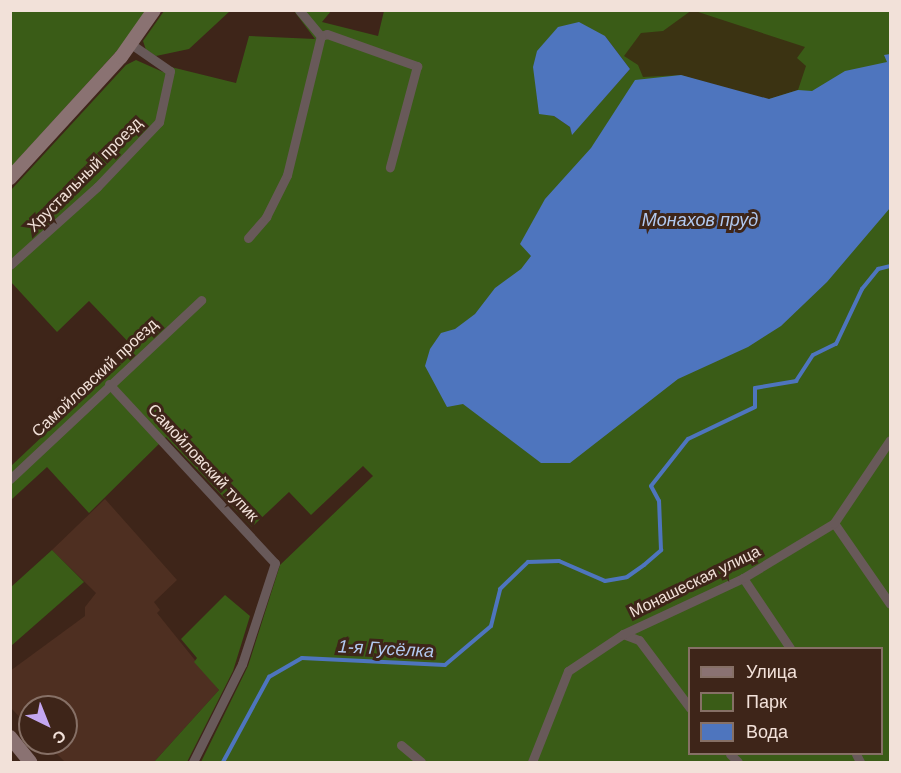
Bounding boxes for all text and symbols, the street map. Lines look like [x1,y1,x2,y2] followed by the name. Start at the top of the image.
[24,114,146,236] street label: Хрустальный проезд
[642,209,758,231] water label: Монахов пруд
[28,315,162,441] street label: Самойловский проезд
[144,400,262,526] street label: Самойловский тупик
[626,542,764,622] street label: Монашеская улица
[337,636,435,662] water label: 1-я Гусёлка
[688,647,883,755] legend
[746,662,797,682] text: Улица
[746,692,787,712] text: Парк
[18,695,78,755] north arrow
[746,722,788,742] text: Вода
[49,727,69,747] text: С

